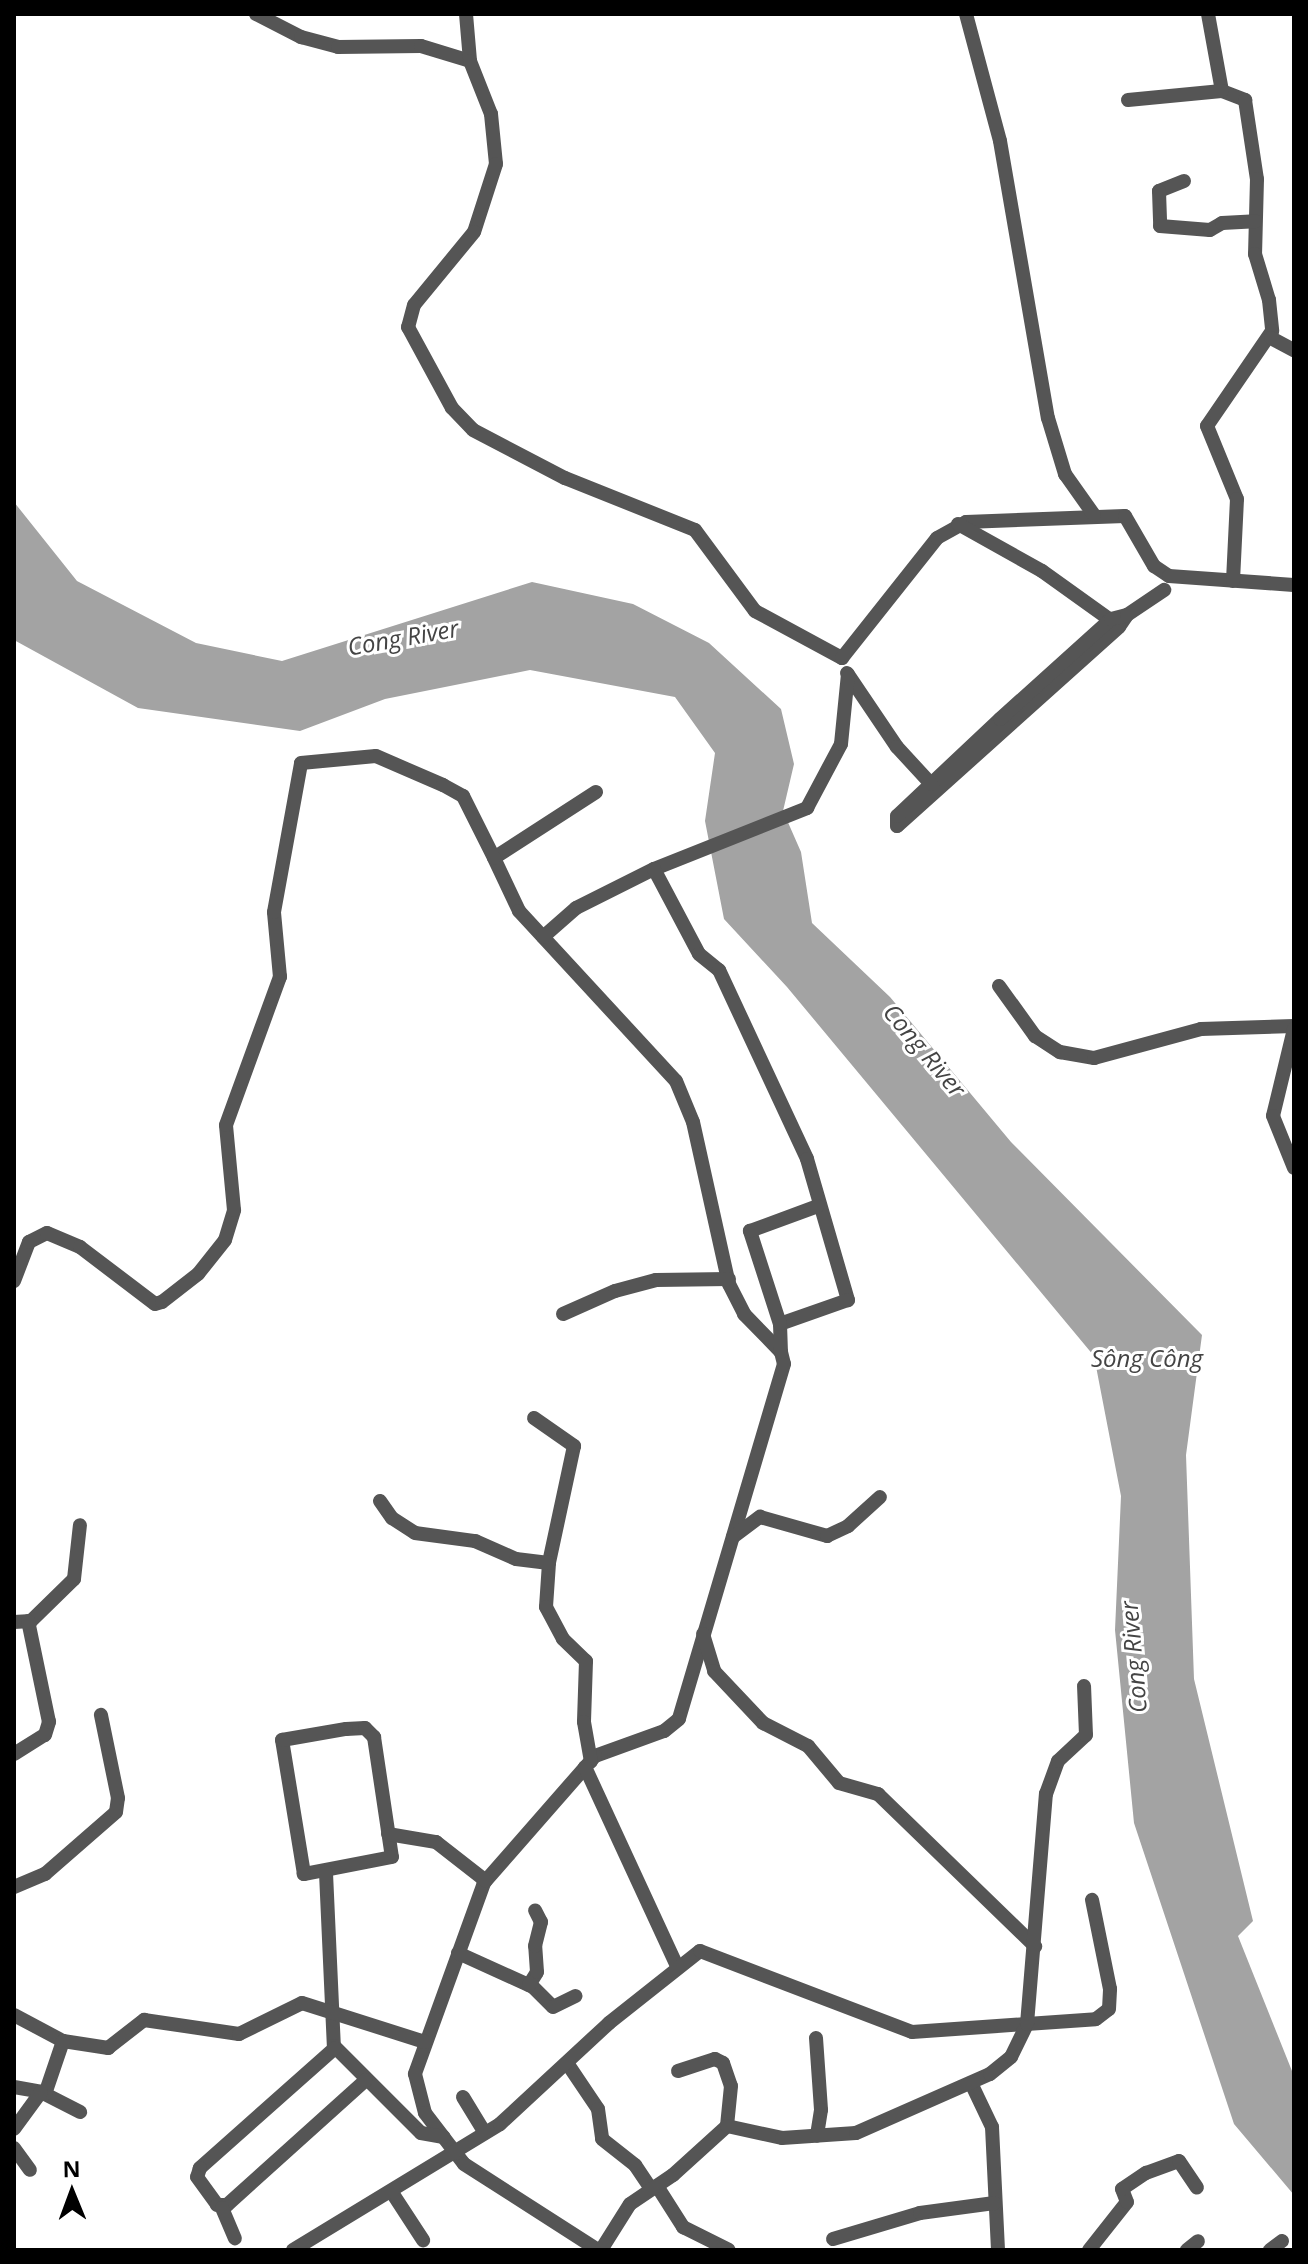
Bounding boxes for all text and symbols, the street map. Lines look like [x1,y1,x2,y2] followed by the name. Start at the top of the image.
[345,613,461,661] water label: Cong River
[878,998,972,1102] water label: Cong River
[1091,1344,1203,1372] water label: Sông Công
[1114,1600,1152,1714] water label: Cong River
[32,2152,112,2232] north arrow
[62,2153,81,2183] text: N

